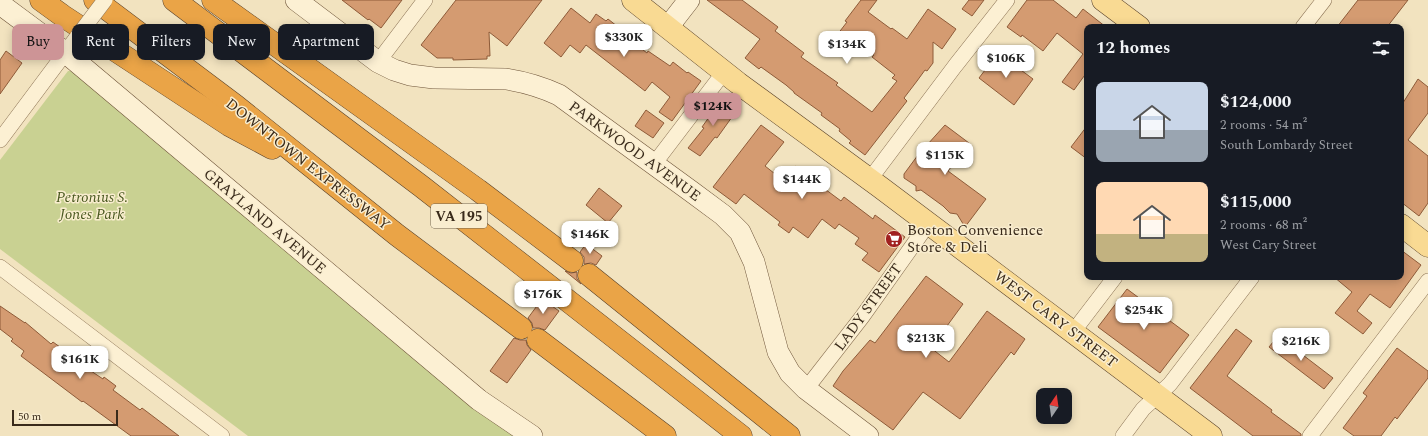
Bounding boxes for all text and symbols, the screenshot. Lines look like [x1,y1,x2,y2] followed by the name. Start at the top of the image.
[12,24,64,60] chip: Buy
[72,24,129,60] chip: Rent
[137,24,205,60] chip: Filters
[213,24,270,60] chip: New
[278,24,374,60] chip: Apartment
[596,24,652,58] pin: $330K
[604,27,644,47] text: $330K
[819,31,875,65] pin: $134K
[827,34,867,54] text: $134K
[1096,35,1170,61] text: 12 homes
[1370,37,1392,59] icon: filters
[978,45,1034,79] pin: $106K
[986,48,1026,68] text: $106K
[1220,89,1291,115] text: $124,000
[220,93,395,236] street label: DOWNTOWN EXPRESSWAY
[685,93,741,127] pin: $124K
[564,95,706,207] street label: PARKWOOD AVENUE
[693,96,733,116] text: $124K
[1128,98,1176,146] icon: home
[1220,115,1307,135] text: 2 rooms · 54 m²
[1220,135,1353,155] text: South Lombardy Street
[917,142,973,176] pin: $115K
[925,145,965,165] text: $115K
[198,163,331,280] street label: GRAYLAND AVENUE
[774,166,830,200] pin: $144K
[782,169,822,189] text: $144K
[56,186,128,226] park label: Petronius S. Jones Park
[1220,189,1291,215] text: $115,000
[1128,198,1176,246] icon: home
[431,204,487,228] road number: VA 195
[1220,215,1307,235] text: 2 rooms · 68 m²
[907,219,1043,259] place label: Boston Convenience Store & Deli
[562,221,618,255] pin: $146K
[570,224,610,244] text: $146K
[884,229,904,249] supermarket icon: Boston Convenience Store & Deli
[1220,235,1317,255] text: West Cary Street
[829,259,908,356] street label: LADY STREET
[989,265,1122,374] street label: WEST CARY STREET
[515,281,571,315] pin: $176K
[523,284,563,304] text: $176K
[1116,297,1172,331] pin: $254K
[1124,300,1164,320] text: $254K
[898,325,954,359] pin: $213K
[906,328,946,348] text: $213K
[1273,328,1329,362] pin: $216K
[1281,331,1321,351] text: $216K
[52,346,108,380] pin: $161K
[60,349,100,369] text: $161K
[1036,388,1072,424] north arrow
[1036,388,1072,424] map controls
[12,408,118,427] scale bar
[18,408,41,425] text: 50 m

